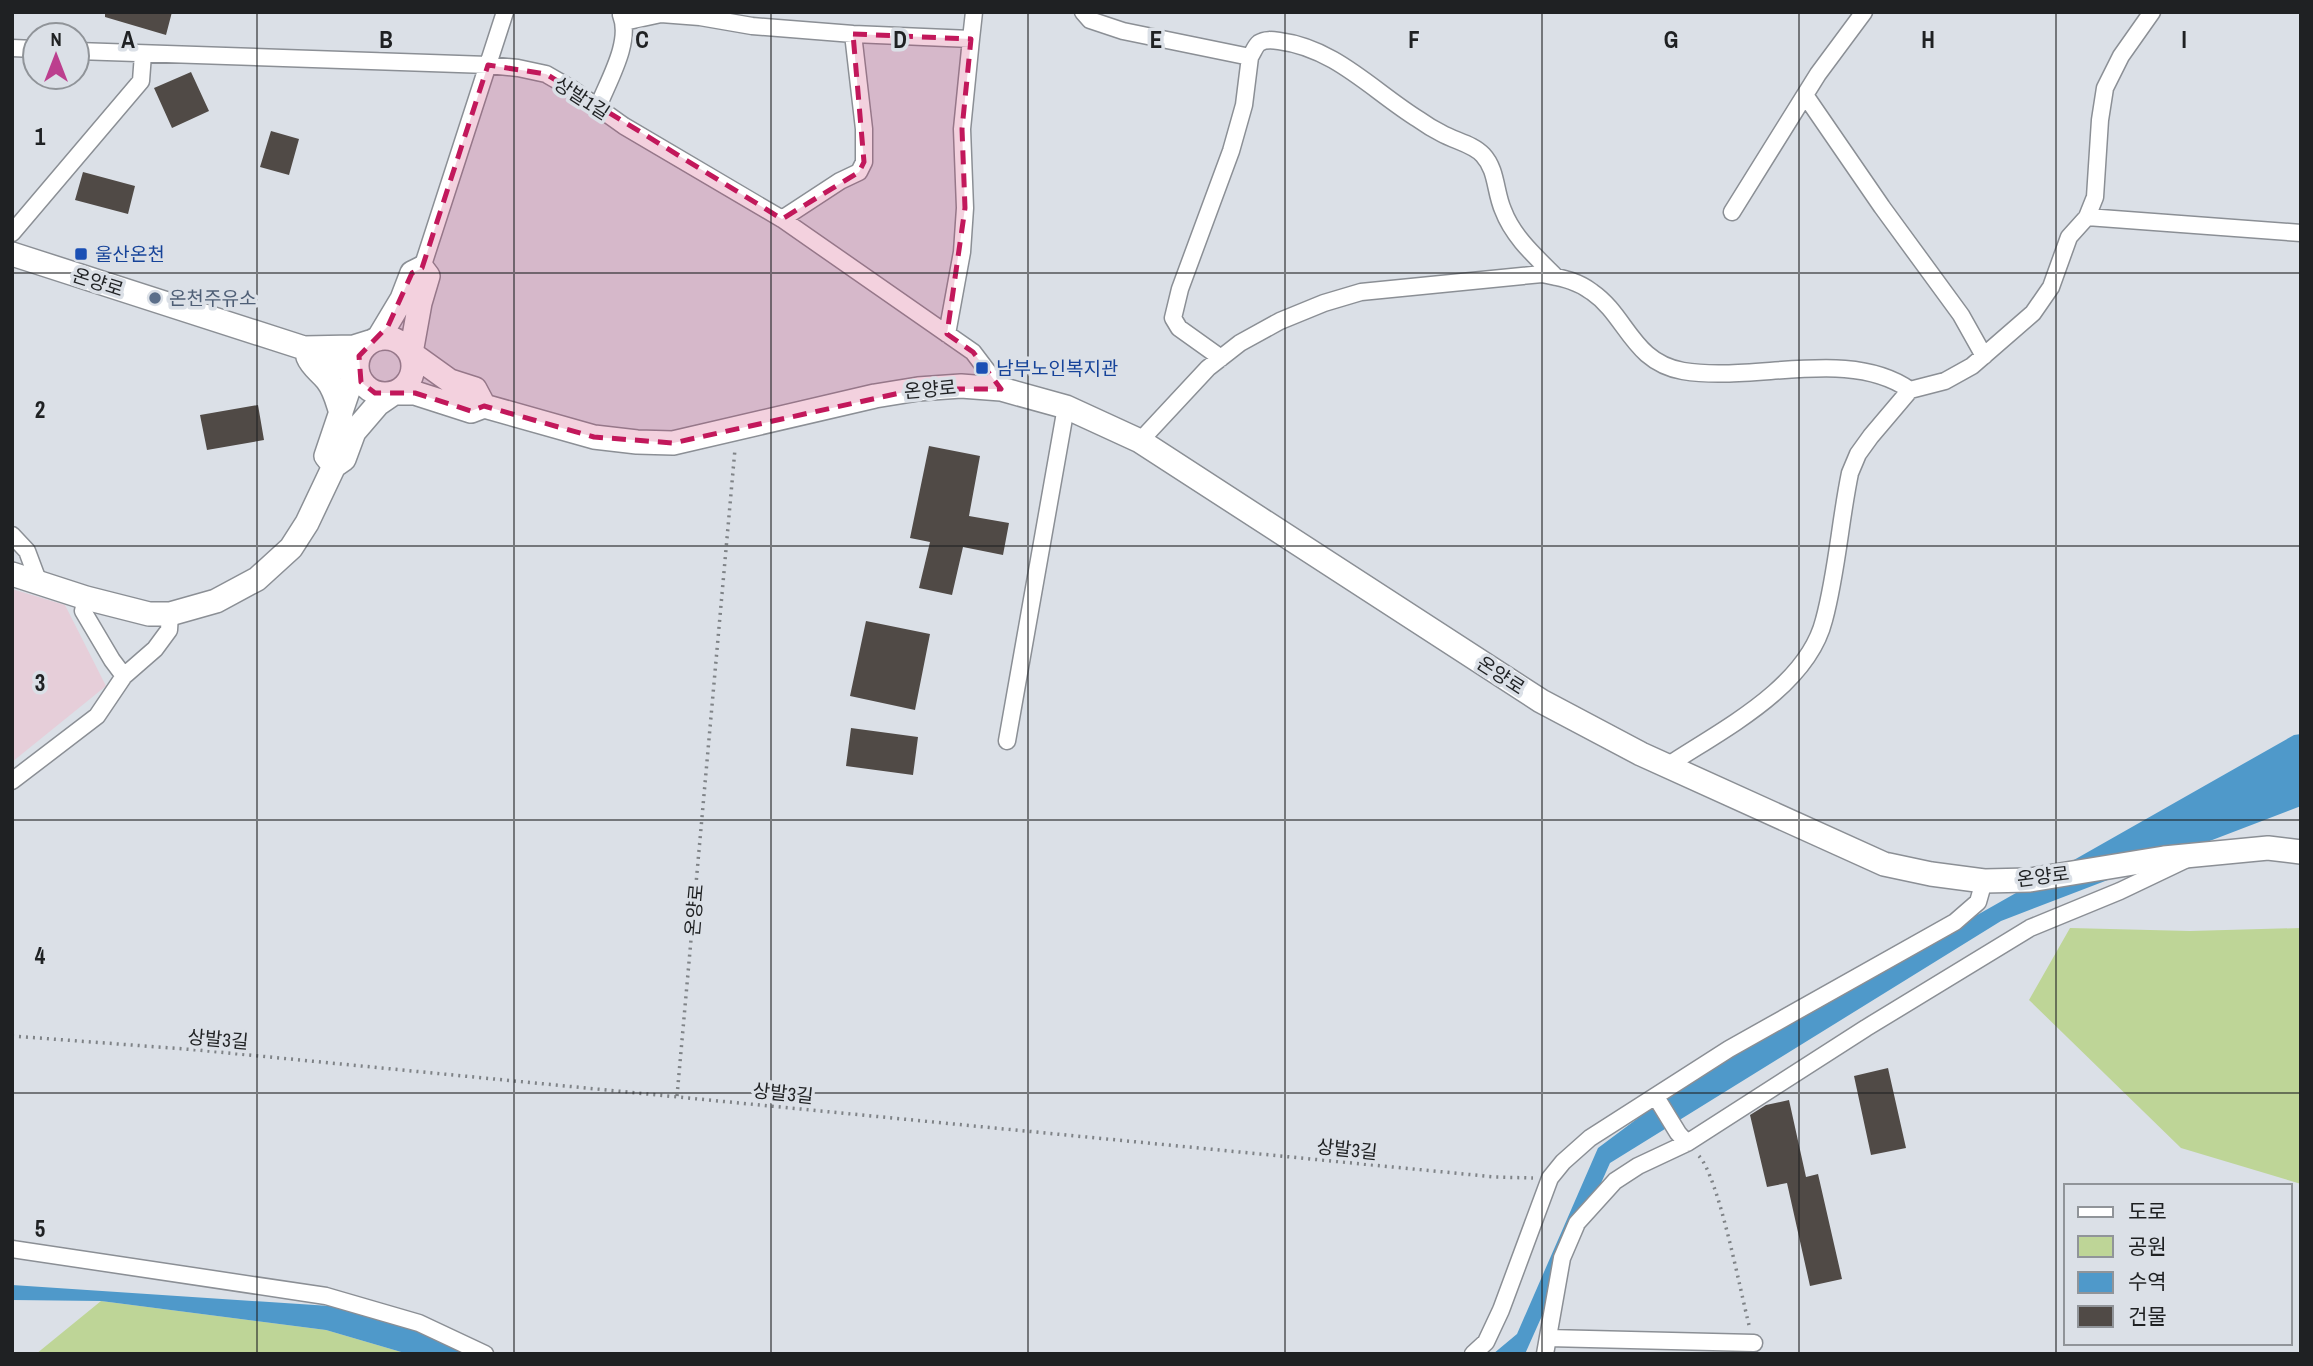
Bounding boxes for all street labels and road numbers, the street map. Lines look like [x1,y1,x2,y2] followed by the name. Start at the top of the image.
[549,70,615,126] street label: 상발1길
[69,262,127,302] street label: 온양로
[903,374,957,404] street label: 온양로
[1472,650,1530,700] street label: 온양로
[2015,860,2071,892] street label: 온양로
[679,883,709,937] street label: 온양로
[186,1023,250,1055] street label: 상발3길
[751,1077,815,1109] street label: 상발3길
[1315,1133,1379,1165] street label: 상발3길

